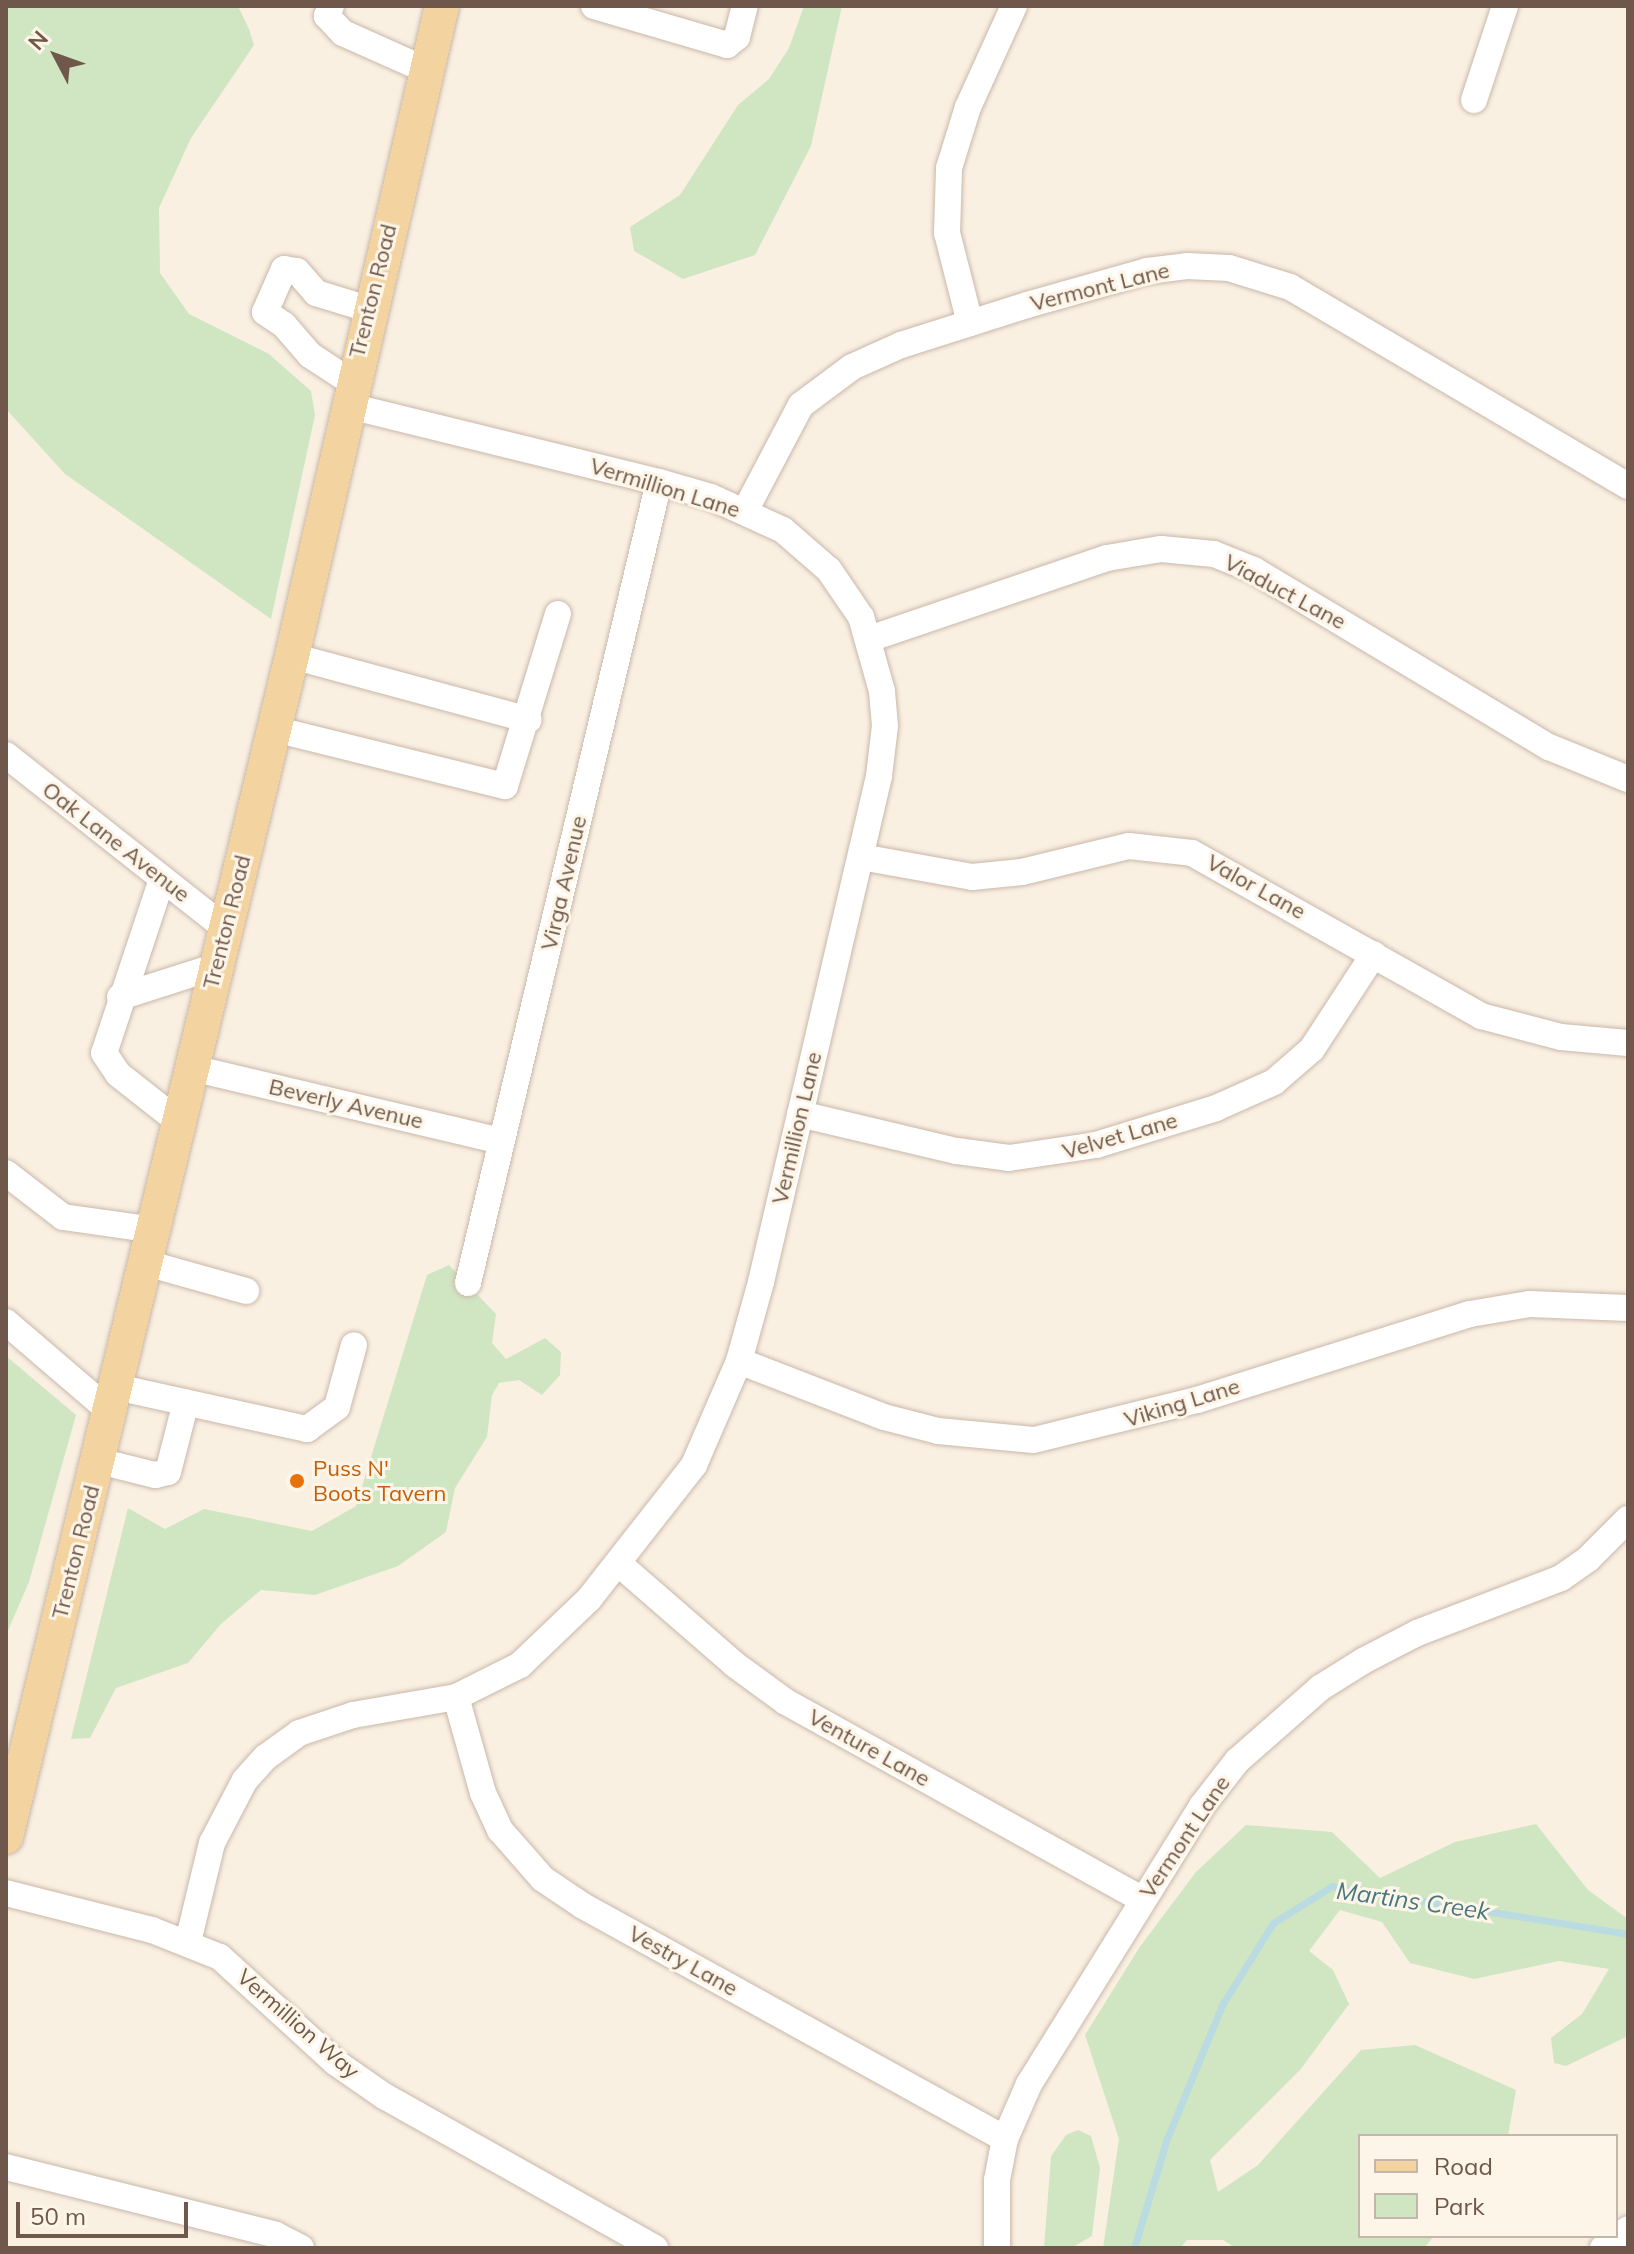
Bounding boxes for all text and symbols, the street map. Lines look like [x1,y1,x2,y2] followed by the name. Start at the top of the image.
[16,16,96,96] north arrow
[22,25,54,56] text: N
[344,221,402,361] street label: Trenton Road
[1028,257,1172,317] street label: Vermont Lane
[587,453,743,523] street label: Vermillion Lane
[1220,549,1350,635] street label: Viaduct Lane
[37,776,195,908] street label: Oak Lane Avenue
[536,813,592,953] street label: Virga Avenue
[1202,849,1310,925] street label: Valor Lane
[198,852,256,992] street label: Trenton Road
[767,1049,827,1207] street label: Vermillion Lane
[266,1073,426,1135] street label: Beverly Avenue
[1060,1107,1180,1165] street label: Velvet Lane
[1121,1373,1243,1433] street label: Viking Lane
[313,1455,446,1506] place label: Puss N' Boots Tavern
[288,1472,306,1490] marker: Puss N' Boots Tavern
[47,1482,105,1622] street label: Trenton Road
[804,1704,934,1792] street label: Venture Lane
[1134,1771,1236,1903] street label: Vermont Lane
[1335,1876,1491,1926] water label: Martins Creek
[624,1920,742,2002] street label: Vestry Lane
[231,1964,365,2084] street label: Vermillion Way
[1358,2134,1618,2238] legend
[1434,2151,1493,2181] text: Road
[20,2186,192,2236] scale bar
[1434,2191,1485,2221] text: Park
[30,2201,86,2231] text: 50 m

